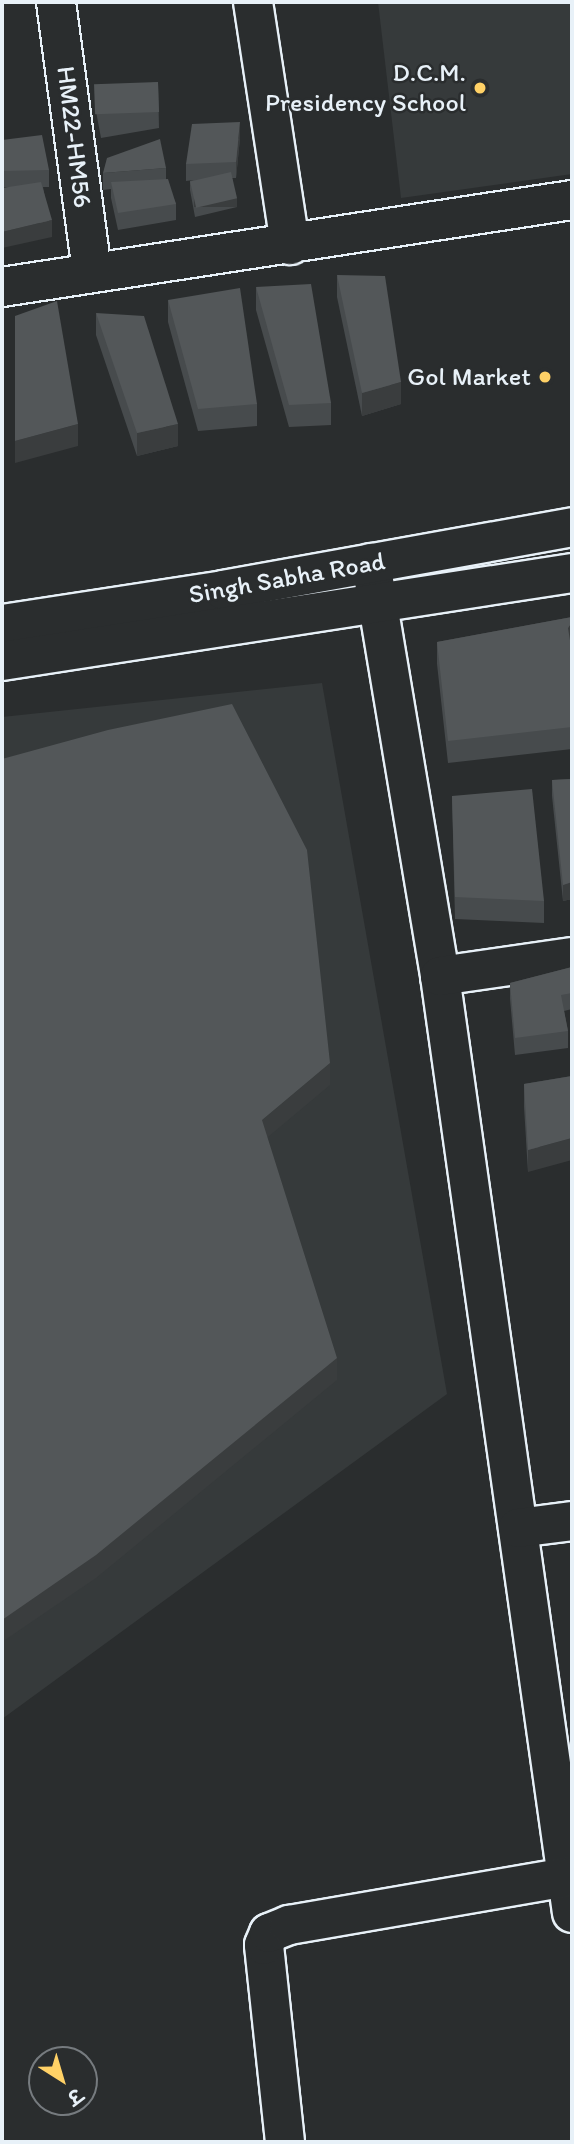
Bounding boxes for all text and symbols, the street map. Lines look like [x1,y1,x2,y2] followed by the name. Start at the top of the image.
[265,57,466,119] place label: D.C.M. Presidency School
[50,64,98,210] street label: HM22-HM56
[472,80,488,96] marker: D.C.M. Presidency School
[407,361,531,393] place label: Gol Market
[537,369,553,385] marker: Gol Market
[187,545,387,611] street label: Singh Sabha Road
[28,2046,98,2116] north arrow
[63,2084,87,2110] text: उ

